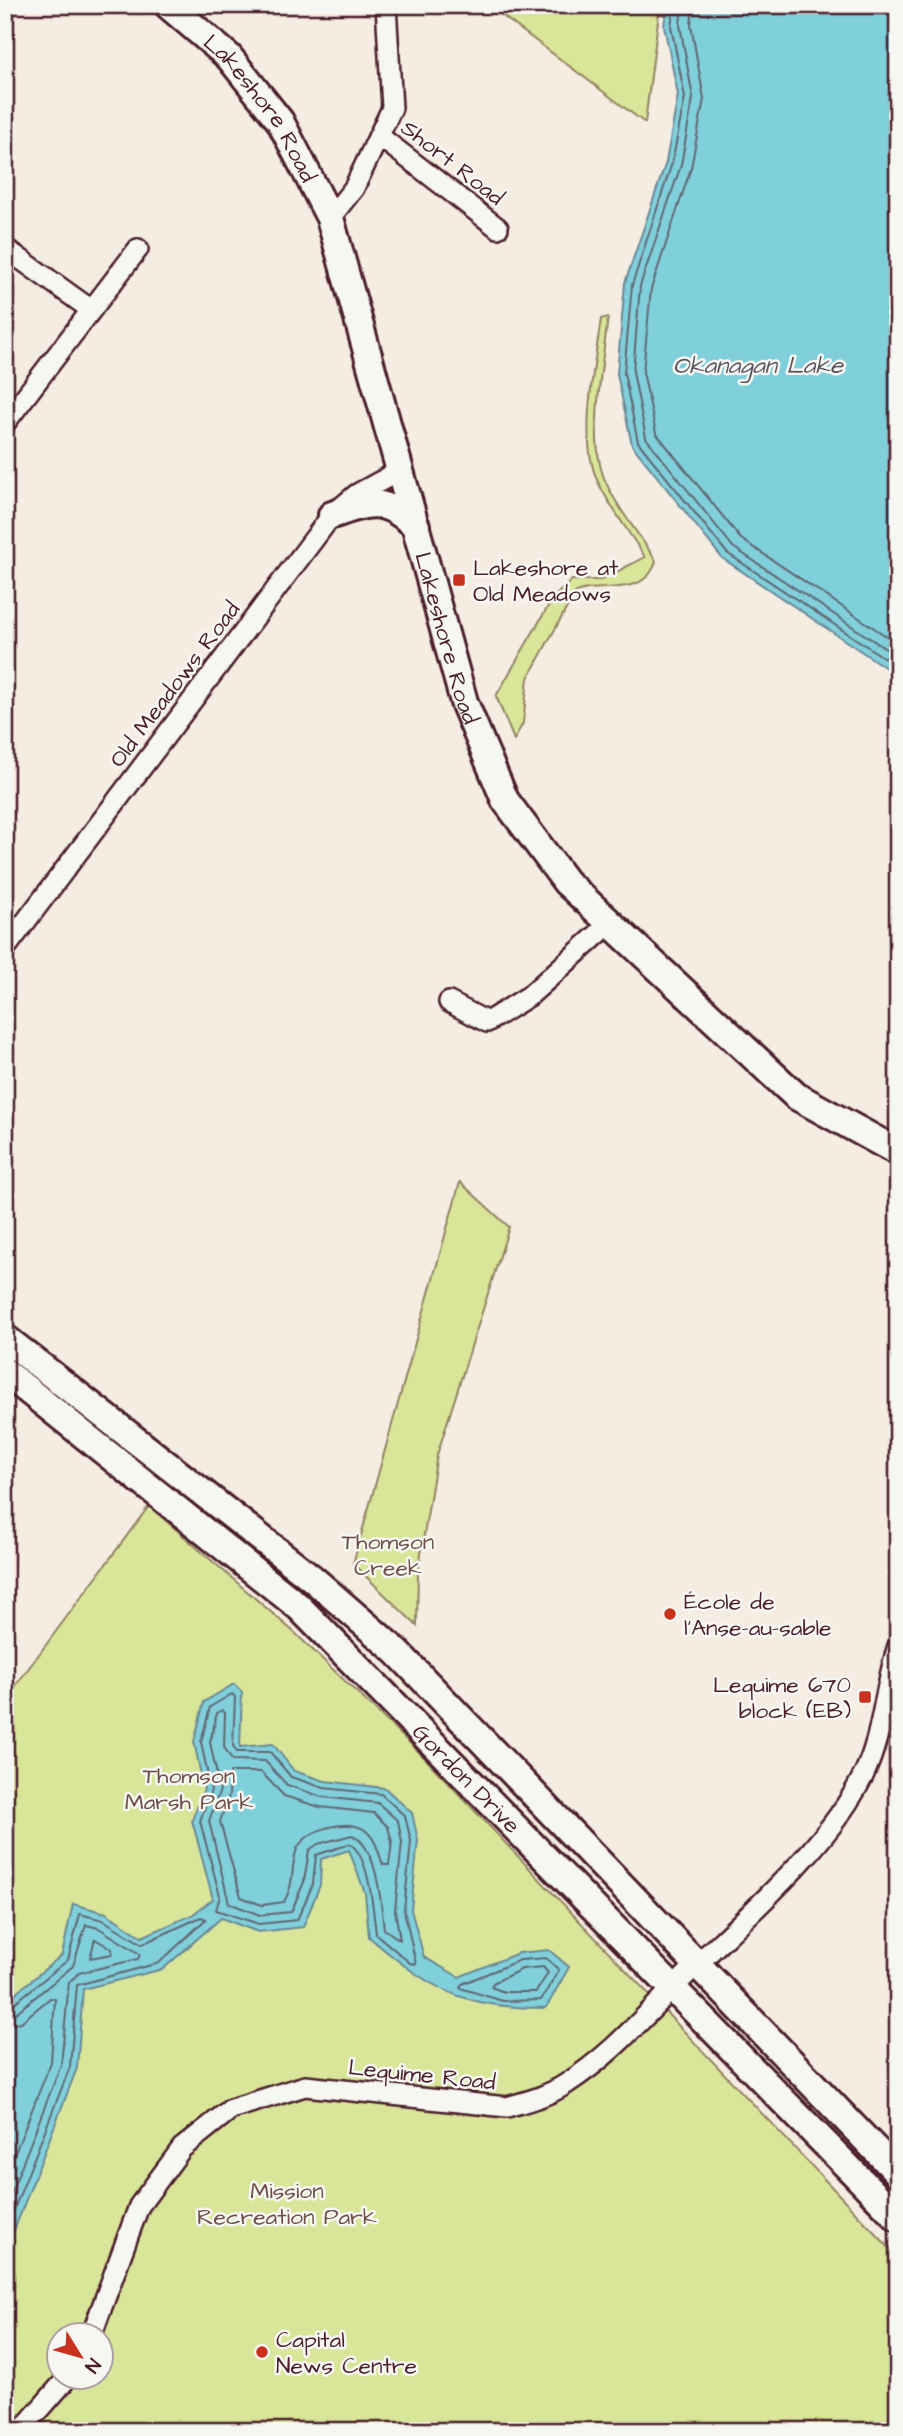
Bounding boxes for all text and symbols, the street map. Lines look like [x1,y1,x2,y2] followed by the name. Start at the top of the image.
[196,27,324,188] street label: Lakeshore Road
[394,112,511,213] street label: Short Road
[673,349,844,384] water label: Okanagan Lake
[406,549,487,729] street label: Lakeshore Road
[473,552,619,610] place label: Lakeshore at Old Meadows
[451,572,467,588] marker: Lakeshore at Old Meadows
[102,595,248,774] street label: Old Meadows Road
[342,1526,434,1584] park label: Thomson Creek
[684,1586,831,1644] place label: École de l'Anse-au-sable
[662,1606,678,1622] marker: École de l'Anse-au-sable
[713,1669,851,1727] place label: Lequime 670 block (EB)
[857,1689,873,1705] marker: Lequime 670 block (EB)
[405,1717,527,1841] street label: Gordon Drive
[125,1760,253,1818] park label: Thomson Marsh Park
[347,2051,497,2099] street label: Lequime Road
[197,2175,377,2233] park label: Mission Recreation Park
[46,2320,116,2390] north arrow
[276,2324,417,2382] place label: Capital News Centre
[254,2344,270,2360] marker: Capital News Centre
[78,2352,107,2378] text: N

